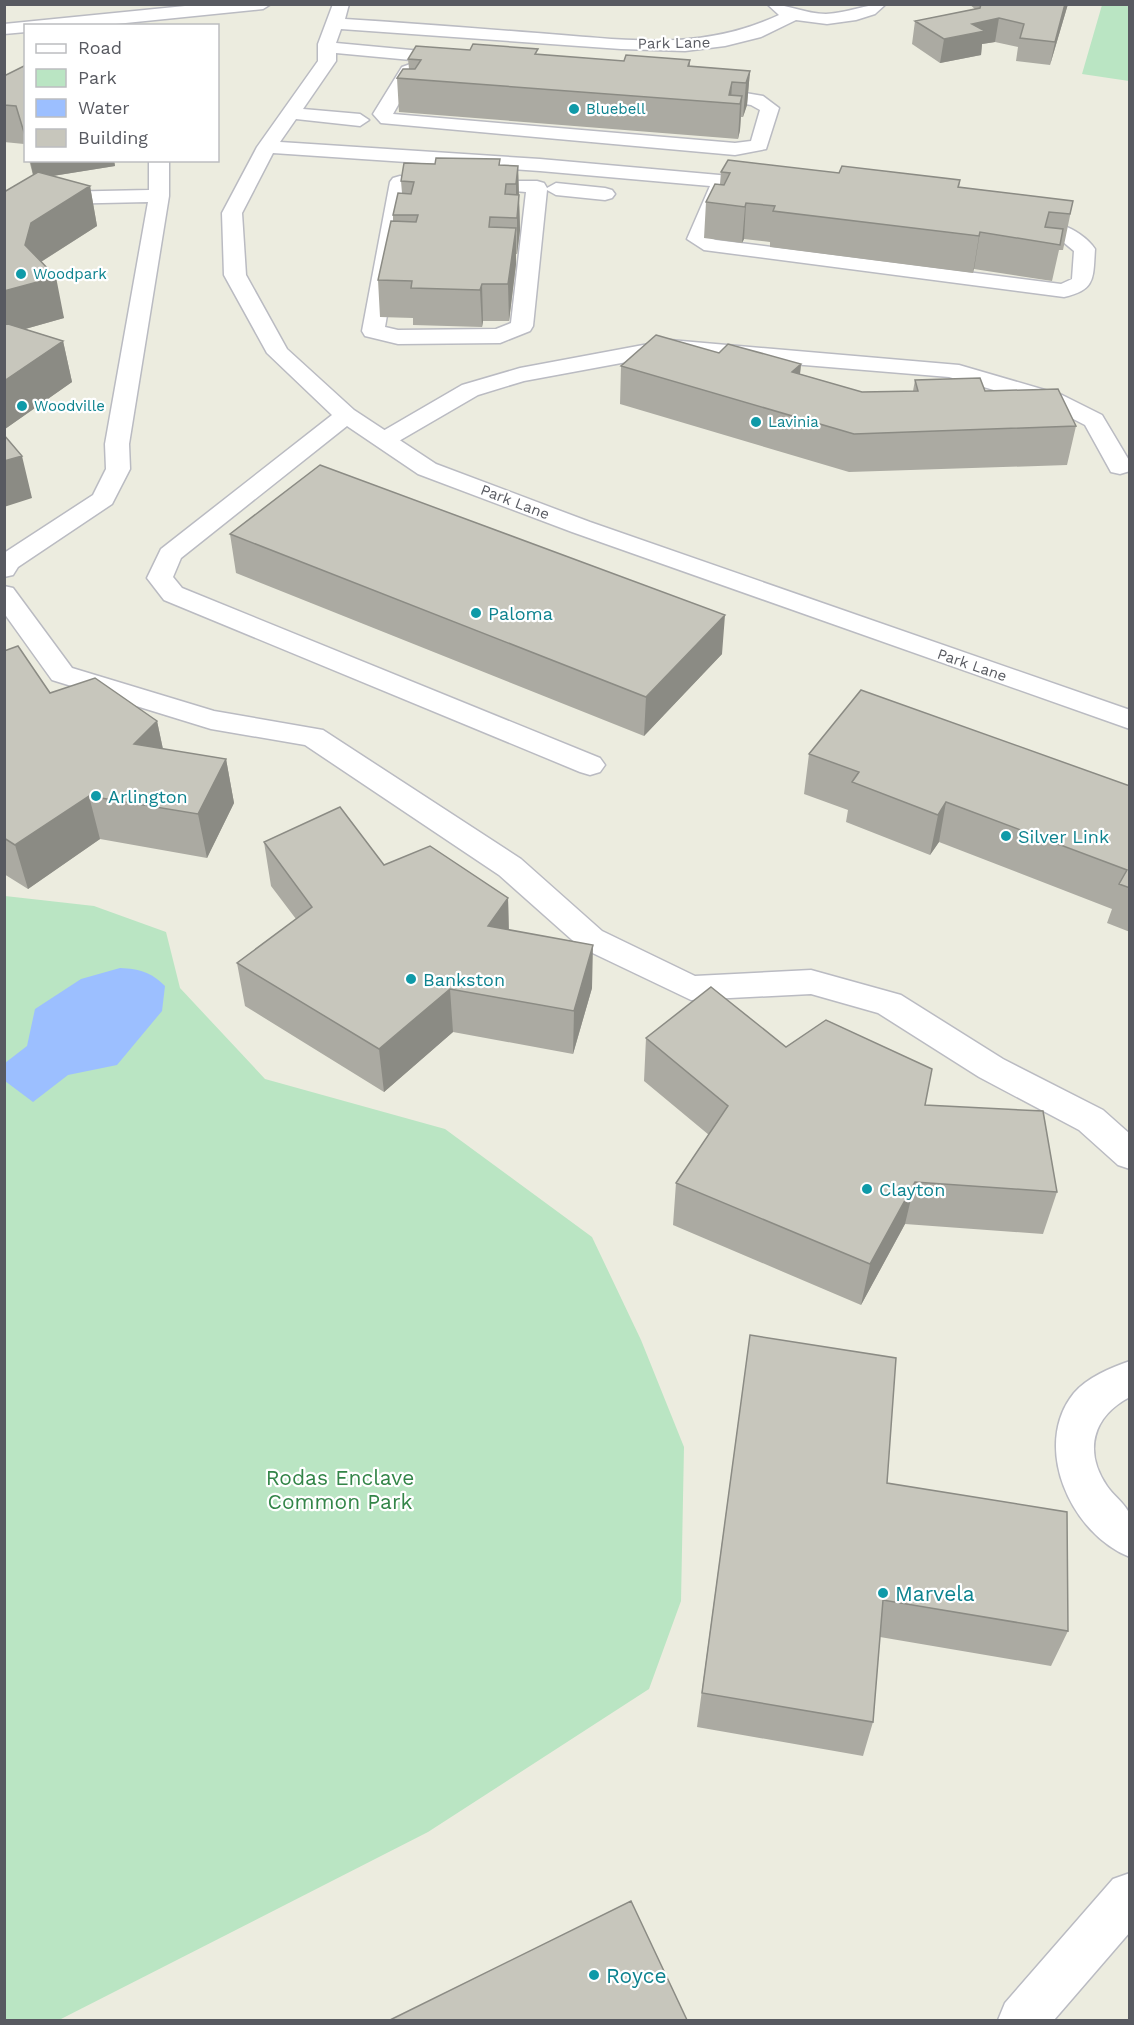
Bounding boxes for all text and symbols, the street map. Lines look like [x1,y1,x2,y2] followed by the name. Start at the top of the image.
[24,24,219,162] legend
[638,33,710,53] street label: Park Lane
[78,37,122,58] text: Road
[78,67,117,88] text: Park
[78,97,130,118] text: Water
[586,100,646,118] place label: Bluebell
[567,102,581,116] marker: Bluebell
[78,127,148,148] text: Building
[33,265,107,283] place label: Woodpark
[14,267,28,281] marker: Woodpark
[34,397,105,415] place label: Woodville
[15,399,29,413] marker: Woodville
[768,413,819,431] place label: Lavinia
[749,415,763,429] marker: Lavinia
[478,481,552,523] street label: Park Lane
[488,603,553,624] place label: Paloma
[469,606,483,620] marker: Paloma
[935,645,1009,685] street label: Park Lane
[108,786,188,807] place label: Arlington
[89,789,103,803] marker: Arlington
[1018,826,1109,847] place label: Silver Link
[999,829,1013,843] marker: Silver Link
[423,969,505,990] place label: Bankston
[404,972,418,986] marker: Bankston
[879,1179,945,1200] place label: Clayton
[860,1182,874,1196] marker: Clayton
[266,1465,414,1514] park label: Rodas Enclave Common Park
[895,1581,975,1606] place label: Marvela
[876,1586,890,1600] marker: Marvela
[606,1963,667,1988] place label: Royce
[587,1968,601,1982] marker: Royce

